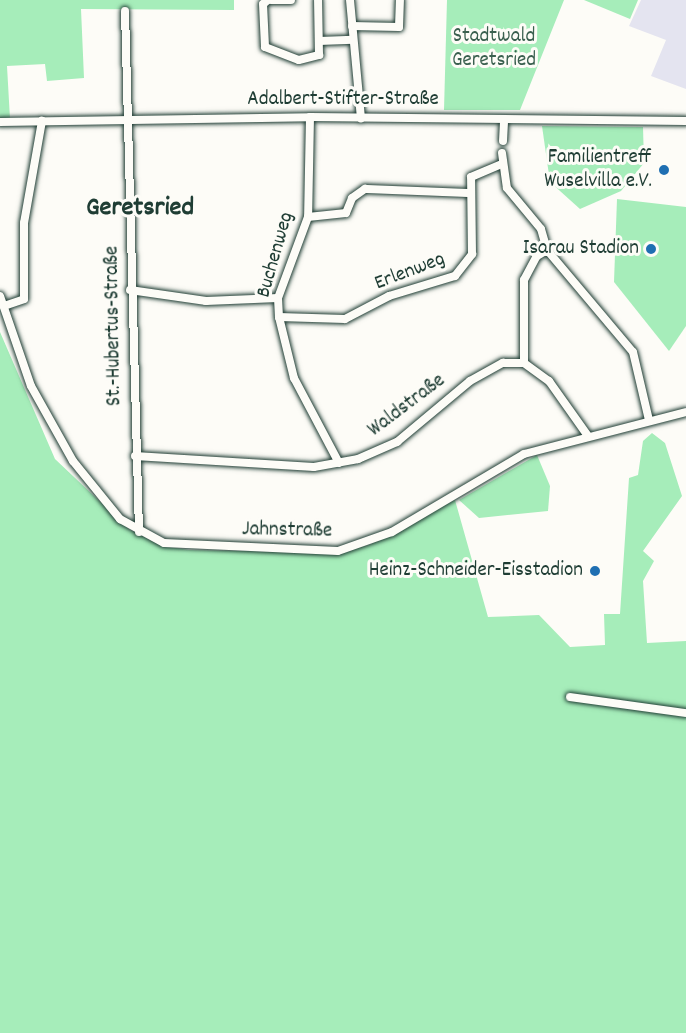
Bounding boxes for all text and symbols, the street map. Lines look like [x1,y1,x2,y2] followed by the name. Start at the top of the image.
[452,24,536,74] park label: Stadtwald Geretsried
[247,87,439,113] street label: Adalbert-Stifter-Straße
[544,145,652,195] place label: Familientreff Wuselvilla e.V.
[657,163,671,177] marker: Familientreff Wuselvilla e.V.
[86,193,194,225] district label: Geretsried
[252,209,300,301] street label: Buchenweg
[523,236,639,262] place label: Isarau Stadion
[644,242,658,256] marker: Isarau Stadion
[100,246,128,406] street label: St.-Hubertus-Straße
[371,247,449,297] street label: Erlenweg
[363,369,451,443] street label: Waldstraße
[242,518,332,544] street label: Jahnstraße
[369,558,583,584] place label: Heinz-Schneider-Eisstadion
[588,564,602,578] marker: Heinz-Schneider-Eisstadion

